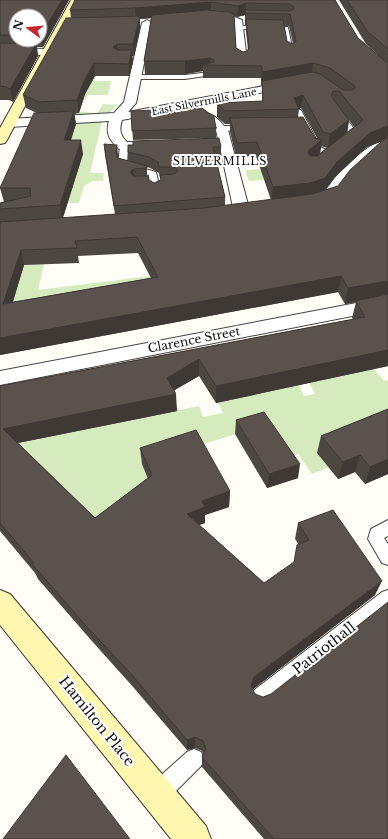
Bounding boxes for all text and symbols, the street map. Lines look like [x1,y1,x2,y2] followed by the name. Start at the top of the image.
[8,8,48,48] north arrow
[10,18,27,32] text: N
[150,85,258,118] street label: East Silvermills Lane
[173,154,267,168] district label: SILVERMILLS
[146,323,242,356] street label: Clarence Street
[289,618,359,678] street label: Patriothall
[55,672,139,770] street label: Hamilton Place

